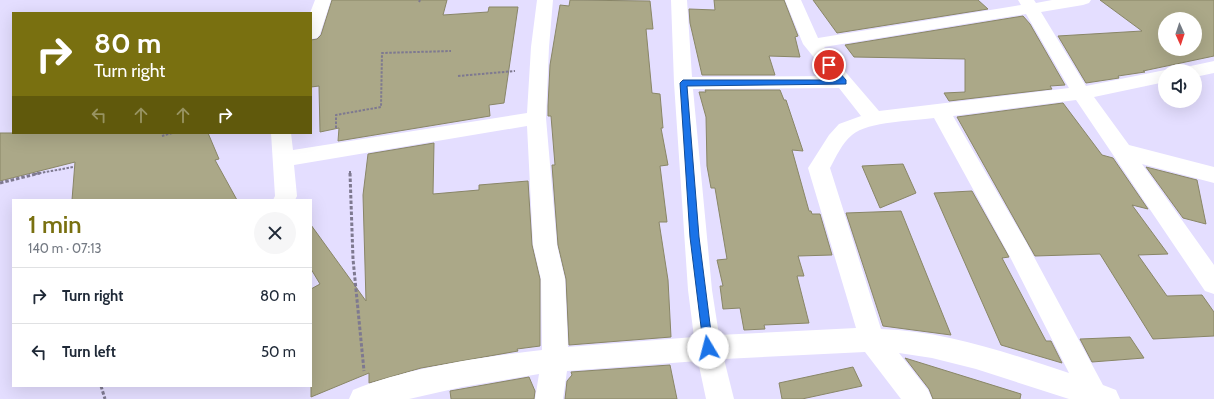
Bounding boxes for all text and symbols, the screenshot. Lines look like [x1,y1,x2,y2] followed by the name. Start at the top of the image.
[1158,12,1202,56] north arrow
[1158,12,1202,108] map controls
[94,26,161,60] text: 80 m
[28,28,80,80] icon: right
[812,48,846,82] pin
[818,54,840,76] icon: arrive
[94,60,165,82] text: Turn right
[1158,64,1202,108] button: sound
[88,104,110,126] icon: left
[130,104,152,126] icon: ahead
[172,104,194,126] icon: ahead
[214,104,236,126] icon: right
[28,210,82,239] text: 1 min
[254,212,296,254] button: close
[28,240,102,256] text: 140 m · 07:13
[28,285,50,307] icon: right
[62,287,123,305] text: Turn right
[260,287,296,305] text: 80 m
[687,327,729,369] position arrow
[28,341,50,363] icon: left
[62,343,116,361] text: Turn left
[261,343,296,361] text: 50 m

